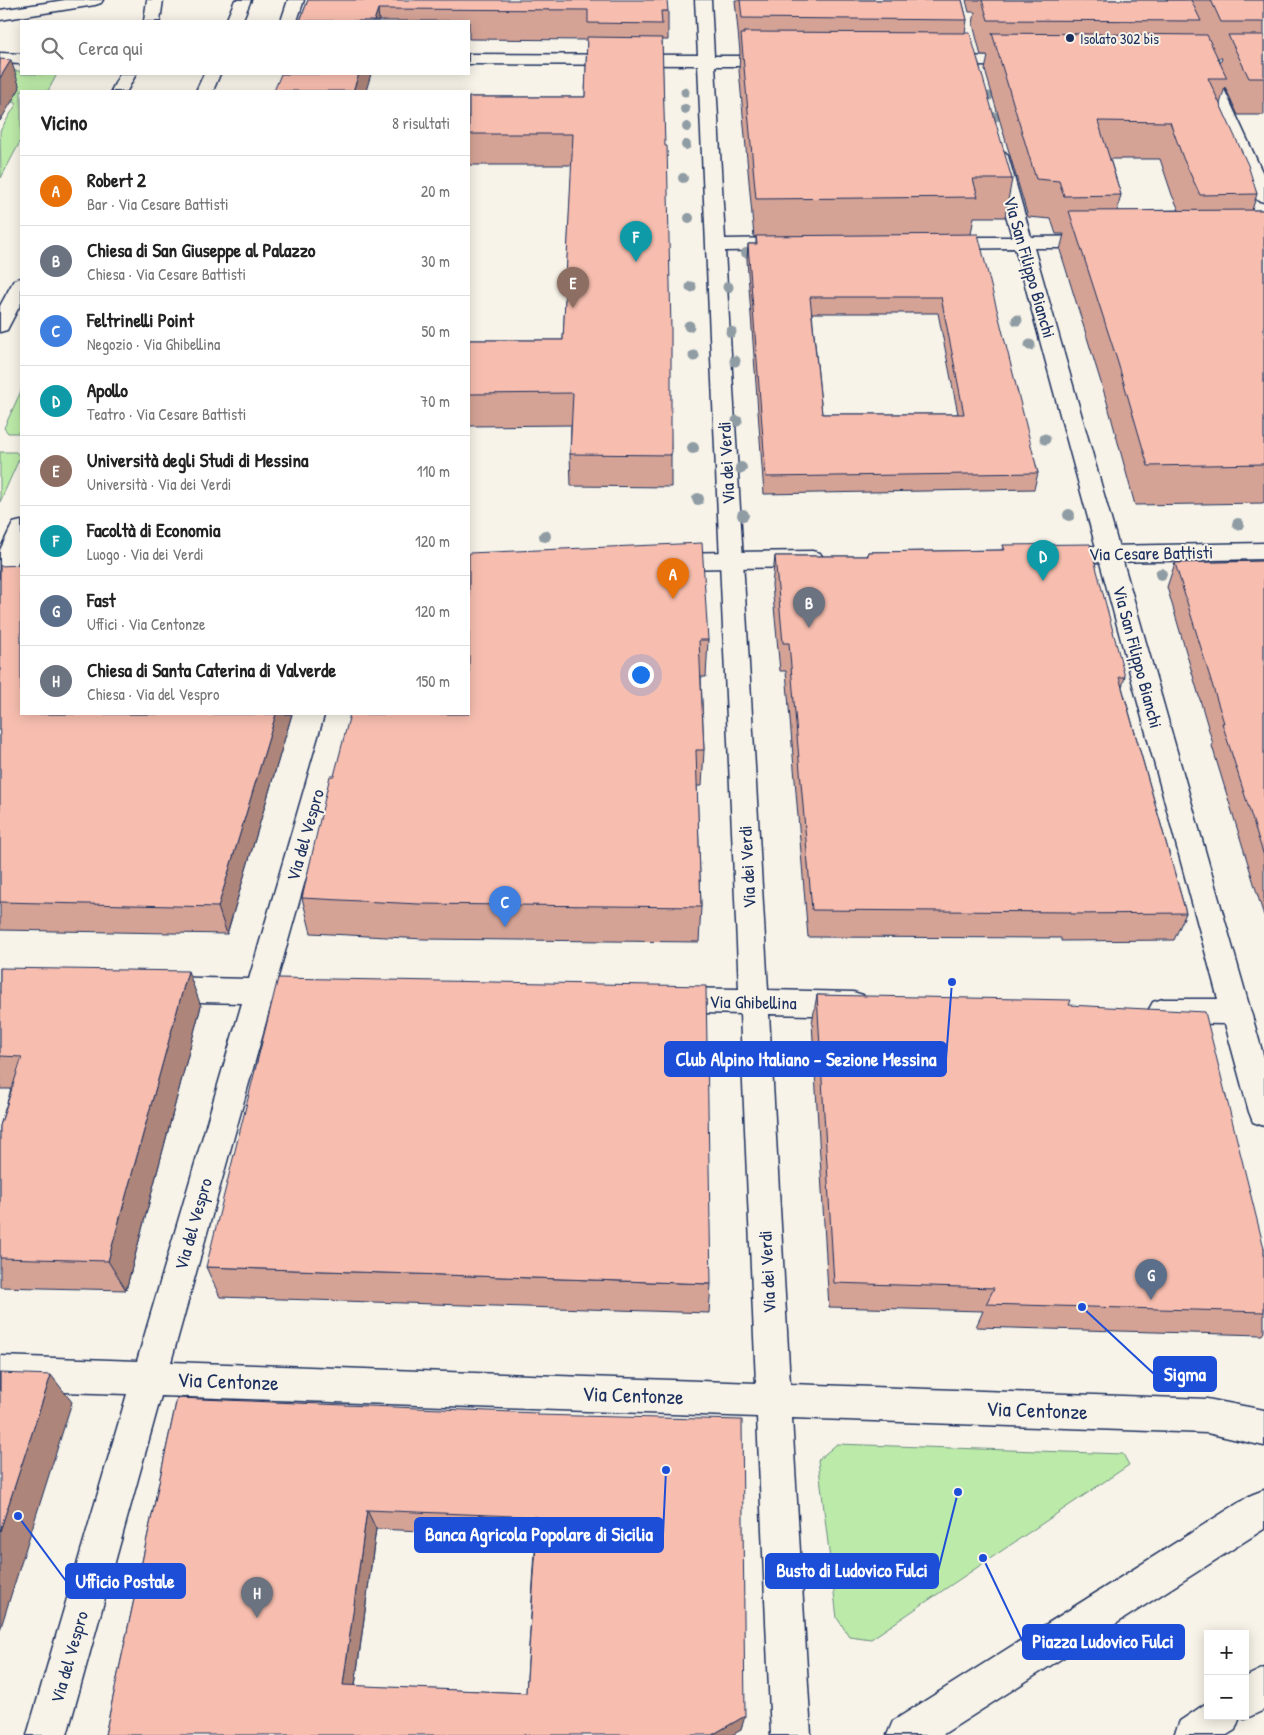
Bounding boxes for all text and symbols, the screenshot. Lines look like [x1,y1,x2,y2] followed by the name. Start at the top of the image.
[20,20,470,75] search box
[1080,28,1159,49] place label: Isolato 302 bis
[1064,32,1076,44] marker: Isolato 302 bis
[38,34,66,62] icon: search
[78,35,143,61] text: Cerca qui
[40,108,87,137] text: Vicino
[392,112,450,134] text: 8 risultati
[87,167,146,193] text: Robert 2
[52,180,60,202] text: A
[421,180,450,202] text: 20 m
[87,193,229,215] text: Bar · Via Cesare Battisti
[998,193,1062,341] street label: Via San Filippo Bianchi
[620,221,652,262] pin: F
[87,237,315,263] text: Chiesa di San Giuseppe al Palazzo
[52,250,60,272] text: B
[421,250,450,272] text: 30 m
[87,263,246,285] text: Chiesa · Via Cesare Battisti
[557,267,589,308] pin: E
[87,307,194,333] text: Feltrinelli Point
[52,320,60,342] text: C
[422,320,450,342] text: 50 m
[87,333,220,355] text: Negozio · Via Ghibellina
[87,377,128,403] text: Apollo
[52,390,60,412] text: D
[420,390,450,412] text: 70 m
[87,403,246,425] text: Teatro · Via Cesare Battisti
[711,421,741,505] street label: Via dei Verdi
[87,447,309,473] text: Università degli Studi di Messina
[52,460,60,482] text: E
[417,460,450,482] text: 110 m
[87,473,231,495] text: Università · Via dei Verdi
[87,517,220,543] text: Facoltà di Economia
[53,530,59,552] text: F
[415,530,450,552] text: 120 m
[1089,539,1213,567] street label: Via Cesare Battisti
[1027,540,1059,581] pin: D
[87,543,204,565] text: Luogo · Via dei Verdi
[657,558,689,599] pin: A
[1107,583,1169,731] street label: Via San Filippo Bianchi
[87,587,115,613] text: Fast
[793,587,825,628] pin: B
[52,600,60,622] text: G
[415,600,450,622] text: 120 m
[87,613,205,635] text: Uffici · Via Centonze
[87,657,336,683] text: Chiesa di Santa Caterina di Valverde
[628,662,654,688] your location
[52,670,60,692] text: H
[416,670,450,692] text: 150 m
[87,683,219,705] text: Chiesa · Via del Vespro
[280,786,330,884] street label: Via del Vespro
[732,825,762,909] street label: Via dei Verdi
[489,886,521,927] pin: C
[709,989,797,1015] street label: Via Ghibellina
[665,1042,946,1076] callout: Club Alpino Italiano - Sezione Messina
[675,1046,937,1073] text: Club Alpino Italiano - Sezione Messina
[168,1175,218,1273] street label: Via del Vespro
[752,1230,782,1314] street label: Via dei Verdi
[1135,1259,1167,1300] pin: G
[1154,1357,1216,1391] callout: Sigma
[1164,1361,1206,1388] text: Sigma
[177,1365,279,1397] street label: Via Centonze
[582,1379,684,1411] street label: Via Centonze
[986,1394,1088,1426] street label: Via Centonze
[415,1518,663,1552] callout: Banca Agricola Popolare di Sicilia
[425,1521,653,1548] text: Banca Agricola Popolare di Sicilia
[766,1554,938,1588] callout: Busto di Ludovico Fulci
[776,1557,928,1583] text: Busto di Ludovico Fulci
[66,1564,185,1598] callout: Ufficio Postale
[75,1568,175,1594] text: Ufficio Postale
[241,1577,273,1618] pin: H
[44,1608,94,1706] street label: Via del Vespro
[1023,1625,1184,1659] callout: Piazza Ludovico Fulci
[1032,1628,1174,1654] text: Piazza Ludovico Fulci
[1204,1630,1249,1720] map controls
[1204,1630,1249,1675] button: +
[1204,1675,1249,1720] button: −

